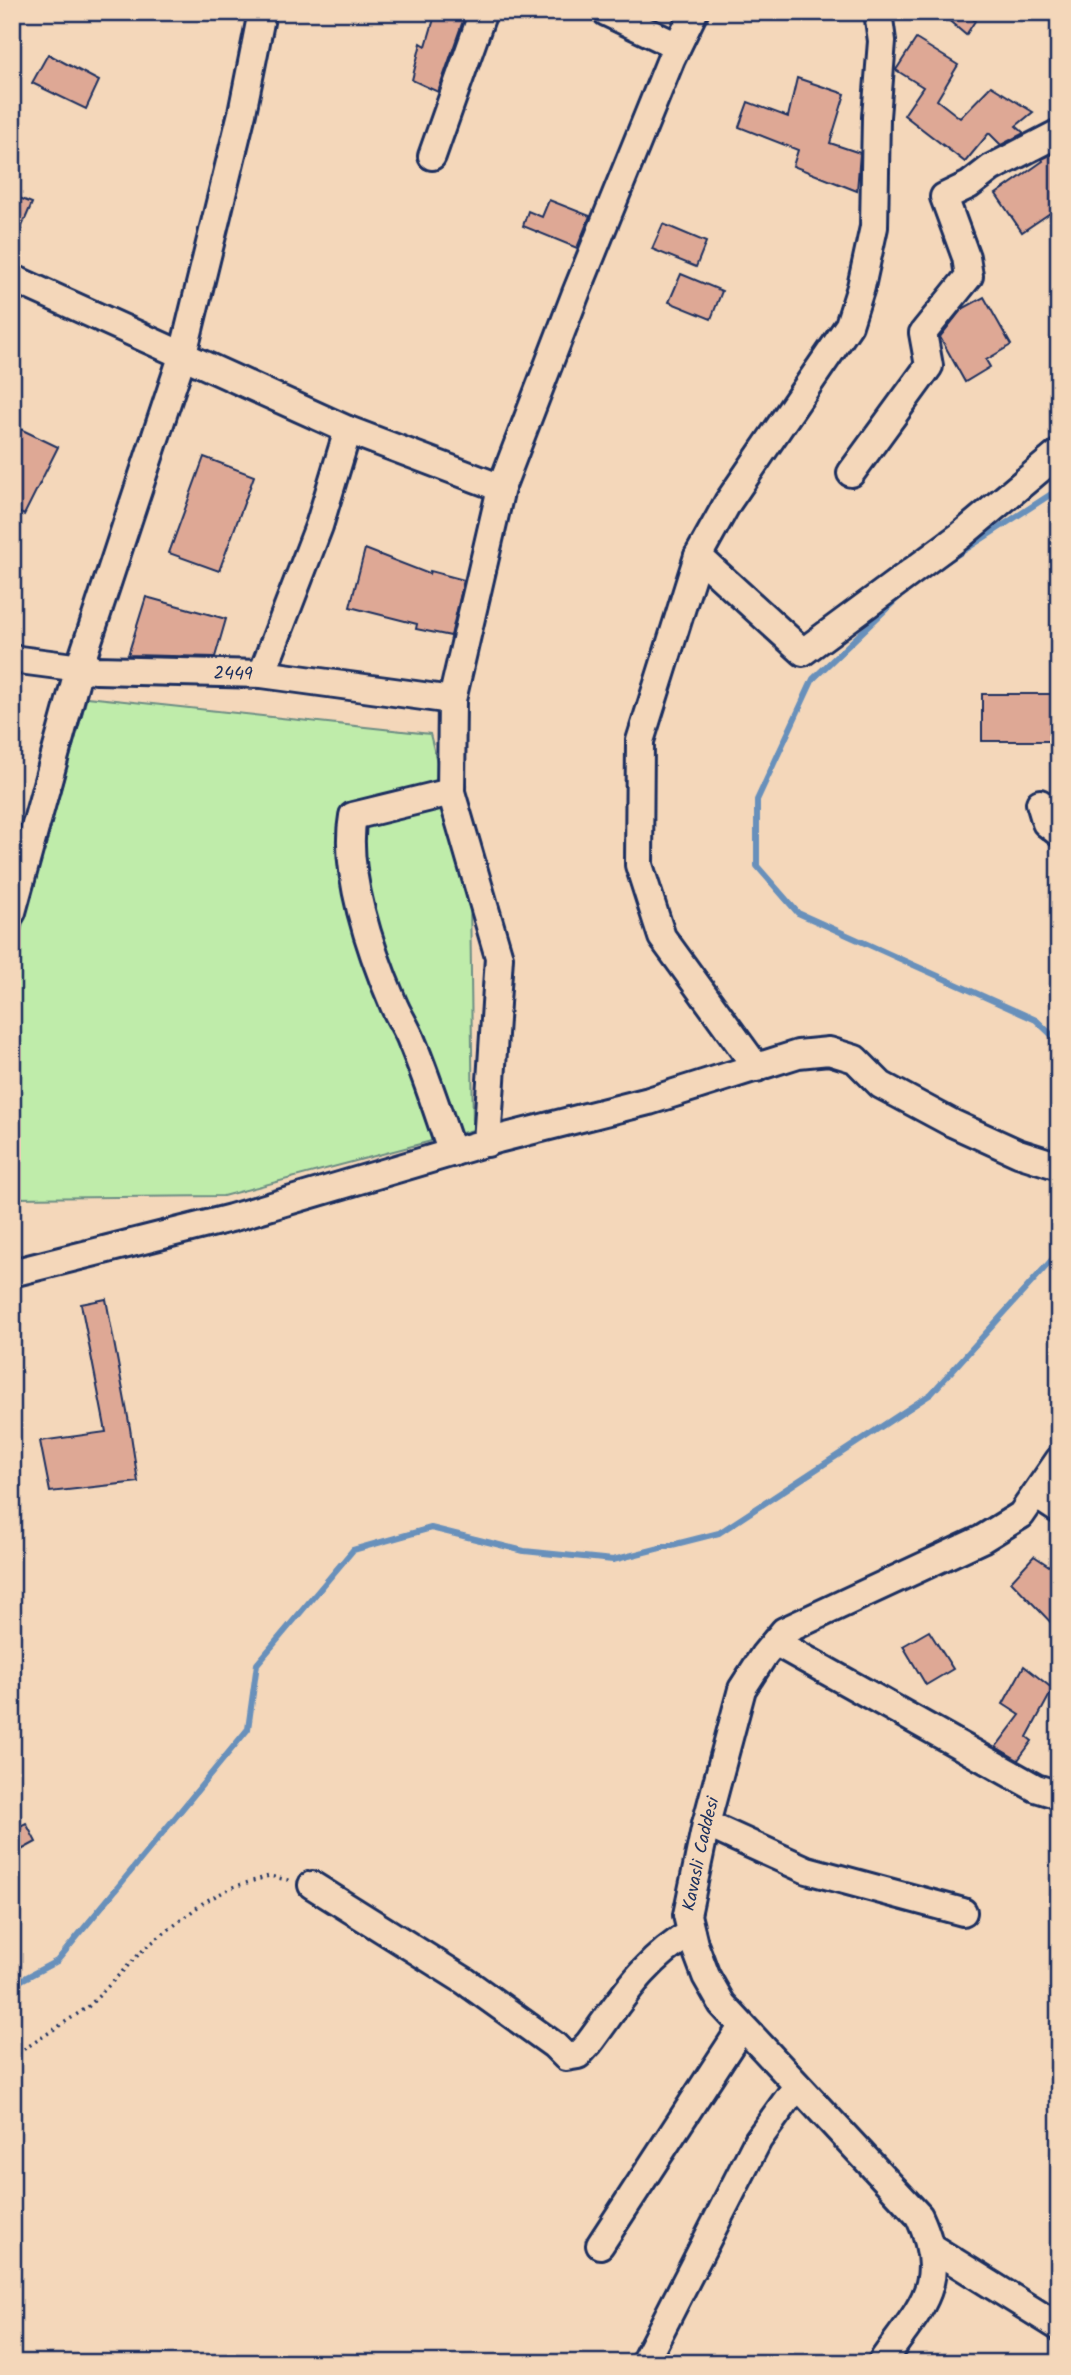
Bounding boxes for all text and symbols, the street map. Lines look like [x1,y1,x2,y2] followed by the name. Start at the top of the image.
[213,660,253,690] street label: 2449
[675,1793,729,1914] street label: Kavasli Caddesi

